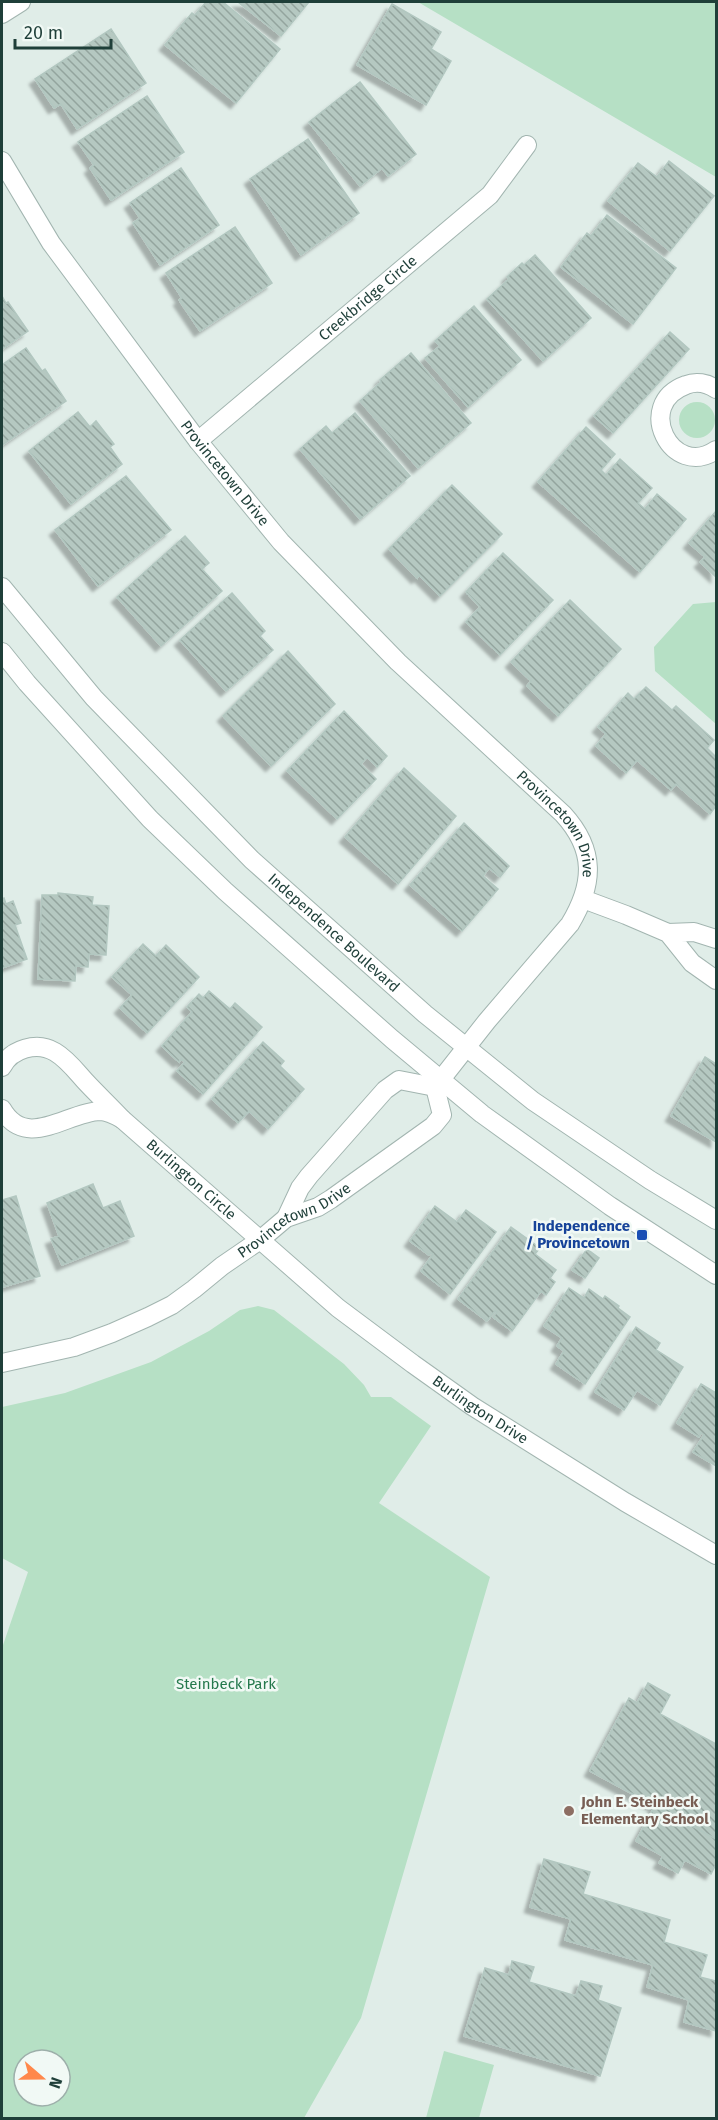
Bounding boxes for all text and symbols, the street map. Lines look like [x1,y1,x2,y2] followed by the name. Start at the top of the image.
[15,12,111,50] scale bar
[24,22,63,44] text: 20 m
[315,251,421,344] street label: Creekbridge Circle
[177,417,273,530] street label: Provincetown Drive
[513,767,597,878] street label: Provincetown Drive
[264,870,403,996] street label: Independence Boulevard
[143,1135,240,1224] street label: Burlington Circle
[234,1179,354,1262] street label: Provincetown Drive
[526,1217,630,1252] place label: Independence / Provincetown
[635,1228,649,1242] marker: Independence / Provincetown
[429,1372,531,1448] street label: Burlington Drive
[176,1675,276,1693] park label: Steinbeck Park
[580,1793,709,1828] place label: John E. Steinbeck Elementary School
[562,1804,576,1818] marker: John E. Steinbeck Elementary School
[12,2048,72,2108] north arrow
[45,2075,66,2091] text: N

